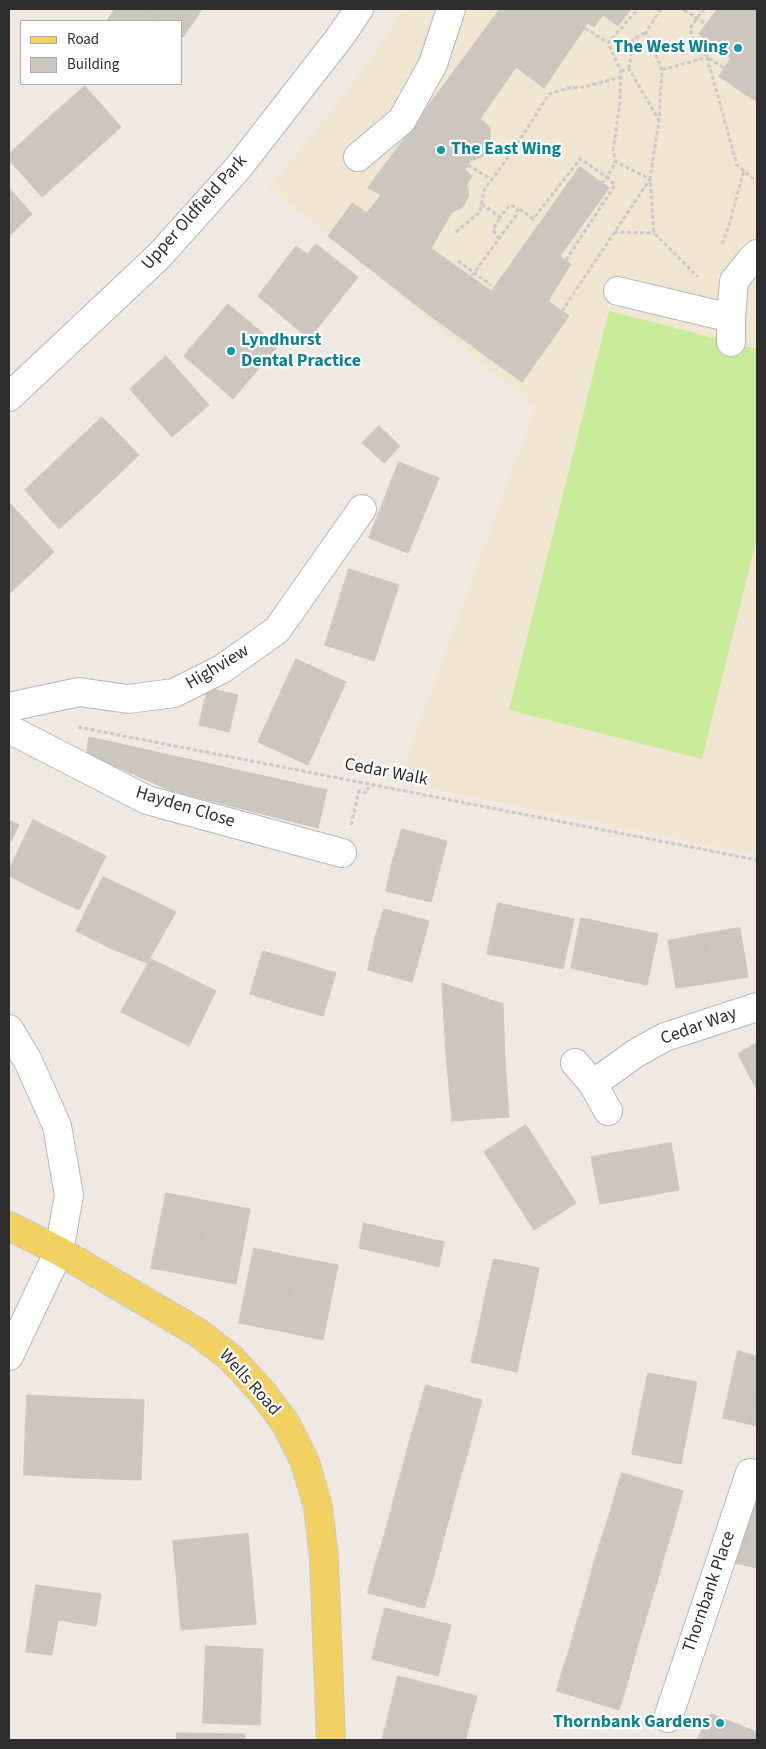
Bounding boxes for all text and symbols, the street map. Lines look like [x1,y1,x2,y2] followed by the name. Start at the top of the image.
[20,20,182,85] legend
[67,29,99,50] text: Road
[613,37,728,59] place label: The West Wing
[732,42,744,54] marker: The West Wing
[67,54,119,75] text: Building
[451,139,561,161] place label: The East Wing
[435,144,447,156] marker: The East Wing
[138,151,252,275] street label: Upper Oldfield Park
[241,330,361,372] place label: Lyndhurst Dental Practice
[225,345,237,357] marker: Lyndhurst Dental Practice
[183,641,253,695] street label: Highview
[342,754,430,792] street label: Cedar Walk
[133,783,237,833] street label: Hayden Close
[658,1003,740,1051] street label: Cedar Way
[214,1345,284,1421] street label: Wells Road
[679,1528,741,1656] street label: Thornbank Place
[553,1712,710,1734] place label: Thornbank Gardens
[714,1717,726,1729] marker: Thornbank Gardens

